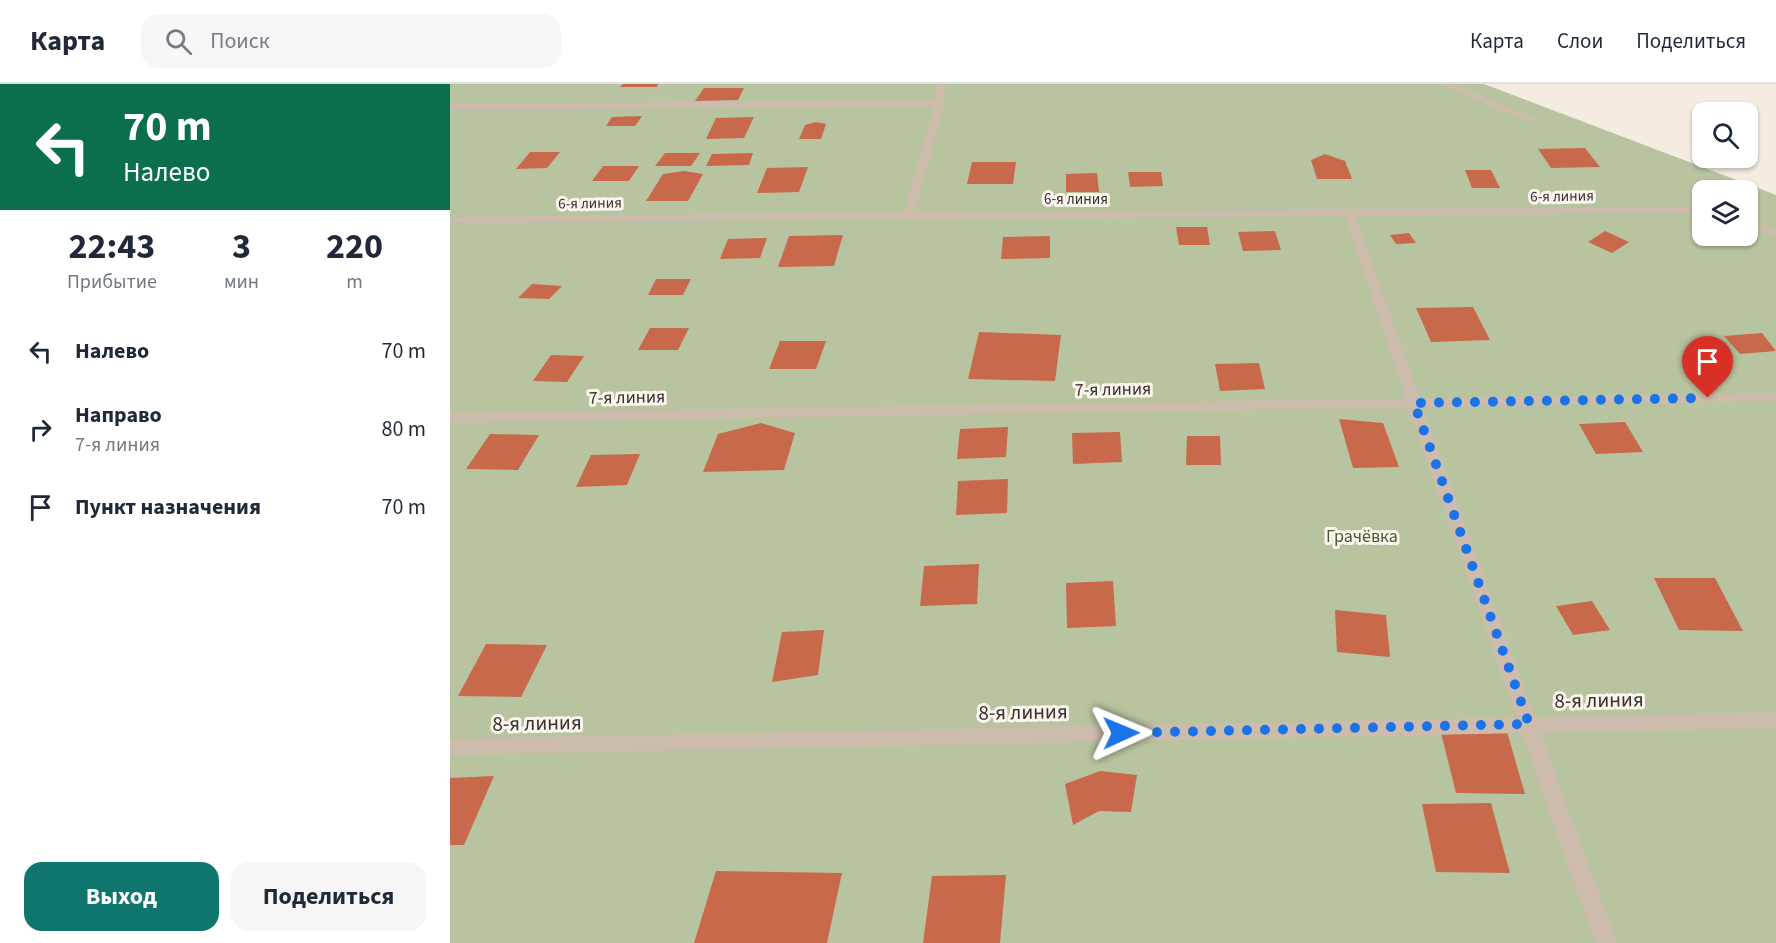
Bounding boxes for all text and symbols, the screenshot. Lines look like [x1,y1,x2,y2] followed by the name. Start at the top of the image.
[141,14,561,68] search box
[30,21,105,61] text: Карта
[162,25,195,58] icon: search
[210,25,270,57] text: Поиск
[1470,26,1524,56] text: Карта
[1557,26,1603,56] text: Слои
[1636,26,1746,56] text: Поделиться
[123,97,212,157] text: 70 m
[1692,102,1758,246] map controls
[1692,102,1758,168] button: search
[24,108,102,186] icon: left
[123,153,210,192] text: Налево
[1692,180,1758,246] button: layers
[1530,185,1594,208] street label: 6-я линия
[1044,189,1108,210] street label: 6-я линия
[558,192,622,215] street label: 6-я линия
[69,221,155,272] text: 22:43
[232,221,251,272] text: 3
[326,221,383,272] text: 220
[67,268,157,296] text: Прибытие
[224,268,259,296] text: мин
[346,268,363,296] text: m
[24,335,57,368] icon: left
[75,335,149,367] text: Налево
[381,335,426,367] text: 70 m
[1682,336,1733,398] pin
[1691,345,1724,378] icon: arrive
[1075,376,1151,403] street label: 7-я линия
[589,384,665,411] street label: 7-я линия
[75,399,162,431] text: Направо
[24,413,57,446] icon: right
[381,413,426,445] text: 80 m
[75,431,160,459] text: 7-я линия
[24,491,57,524] icon: arrive
[75,491,261,523] text: Пункт назначения
[381,491,426,523] text: 70 m
[1326,524,1398,549] park label: Грачёвка
[1554,684,1644,716] street label: 8-я линия
[978,696,1068,728] street label: 8-я линия
[1089,701,1153,765] position arrow
[492,707,582,739] street label: 8-я линия
[24,862,219,931] button: Выход
[231,862,426,931] button: Поделиться

